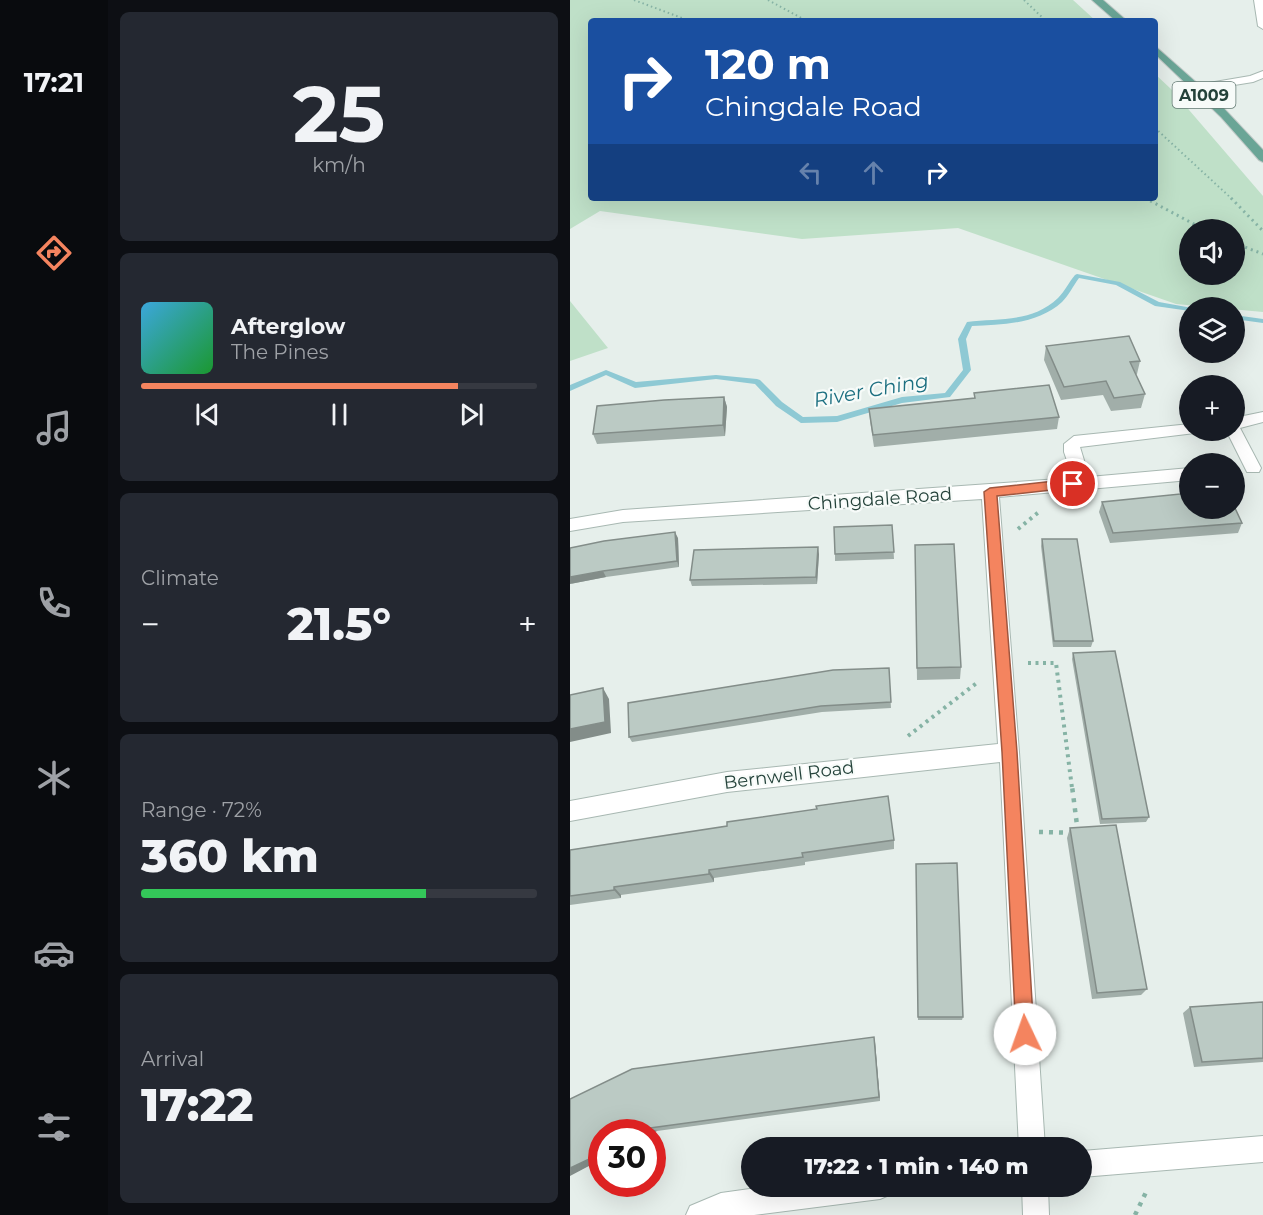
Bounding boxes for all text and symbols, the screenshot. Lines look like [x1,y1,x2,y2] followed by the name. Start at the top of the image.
[705,38,831,90] text: 120 m
[606,42,684,120] icon: right
[24,66,84,99] text: 17:21
[293,66,385,162] text: 25
[1172,82,1236,108] road number: A1009
[705,90,922,123] text: Chingdale Road
[312,153,366,177] text: km/h
[794,156,827,189] icon: left
[857,156,890,189] icon: ahead
[920,156,953,189] icon: right
[1179,219,1245,519] map controls
[1179,219,1245,285] button: sound
[33,232,75,274] icon: directions
[1179,297,1245,363] button: layers
[231,313,345,340] text: Afterglow
[231,340,328,364] text: The Pines
[812,368,930,412] water label: River Ching
[1179,375,1245,441] button: +
[191,398,224,431] icon: previous
[323,398,356,431] icon: pause
[455,398,488,431] icon: next
[33,407,75,449] icon: music
[1179,453,1245,519] button: −
[1047,458,1098,509] pin
[1056,467,1089,500] icon: arrive
[807,483,953,515] street label: Chingdale Road
[141,566,219,590] text: Climate
[33,582,75,624] icon: phone
[287,596,391,651] text: 21.5°
[141,604,160,644] text: −
[518,604,537,644] text: +
[722,756,856,794] street label: Bernwell Road
[33,757,75,799] icon: climate
[141,798,262,822] text: Range · 72%
[141,828,319,883] text: 360 km
[33,932,75,974] icon: car
[993,1002,1057,1066] position arrow
[141,1047,204,1071] text: Arrival
[141,1077,253,1132] text: 17:22
[33,1106,75,1148] icon: filters
[588,1119,666,1197] speed limit sign: 30
[804,1153,1029,1180] text: 17:22 · 1 min · 140 m

